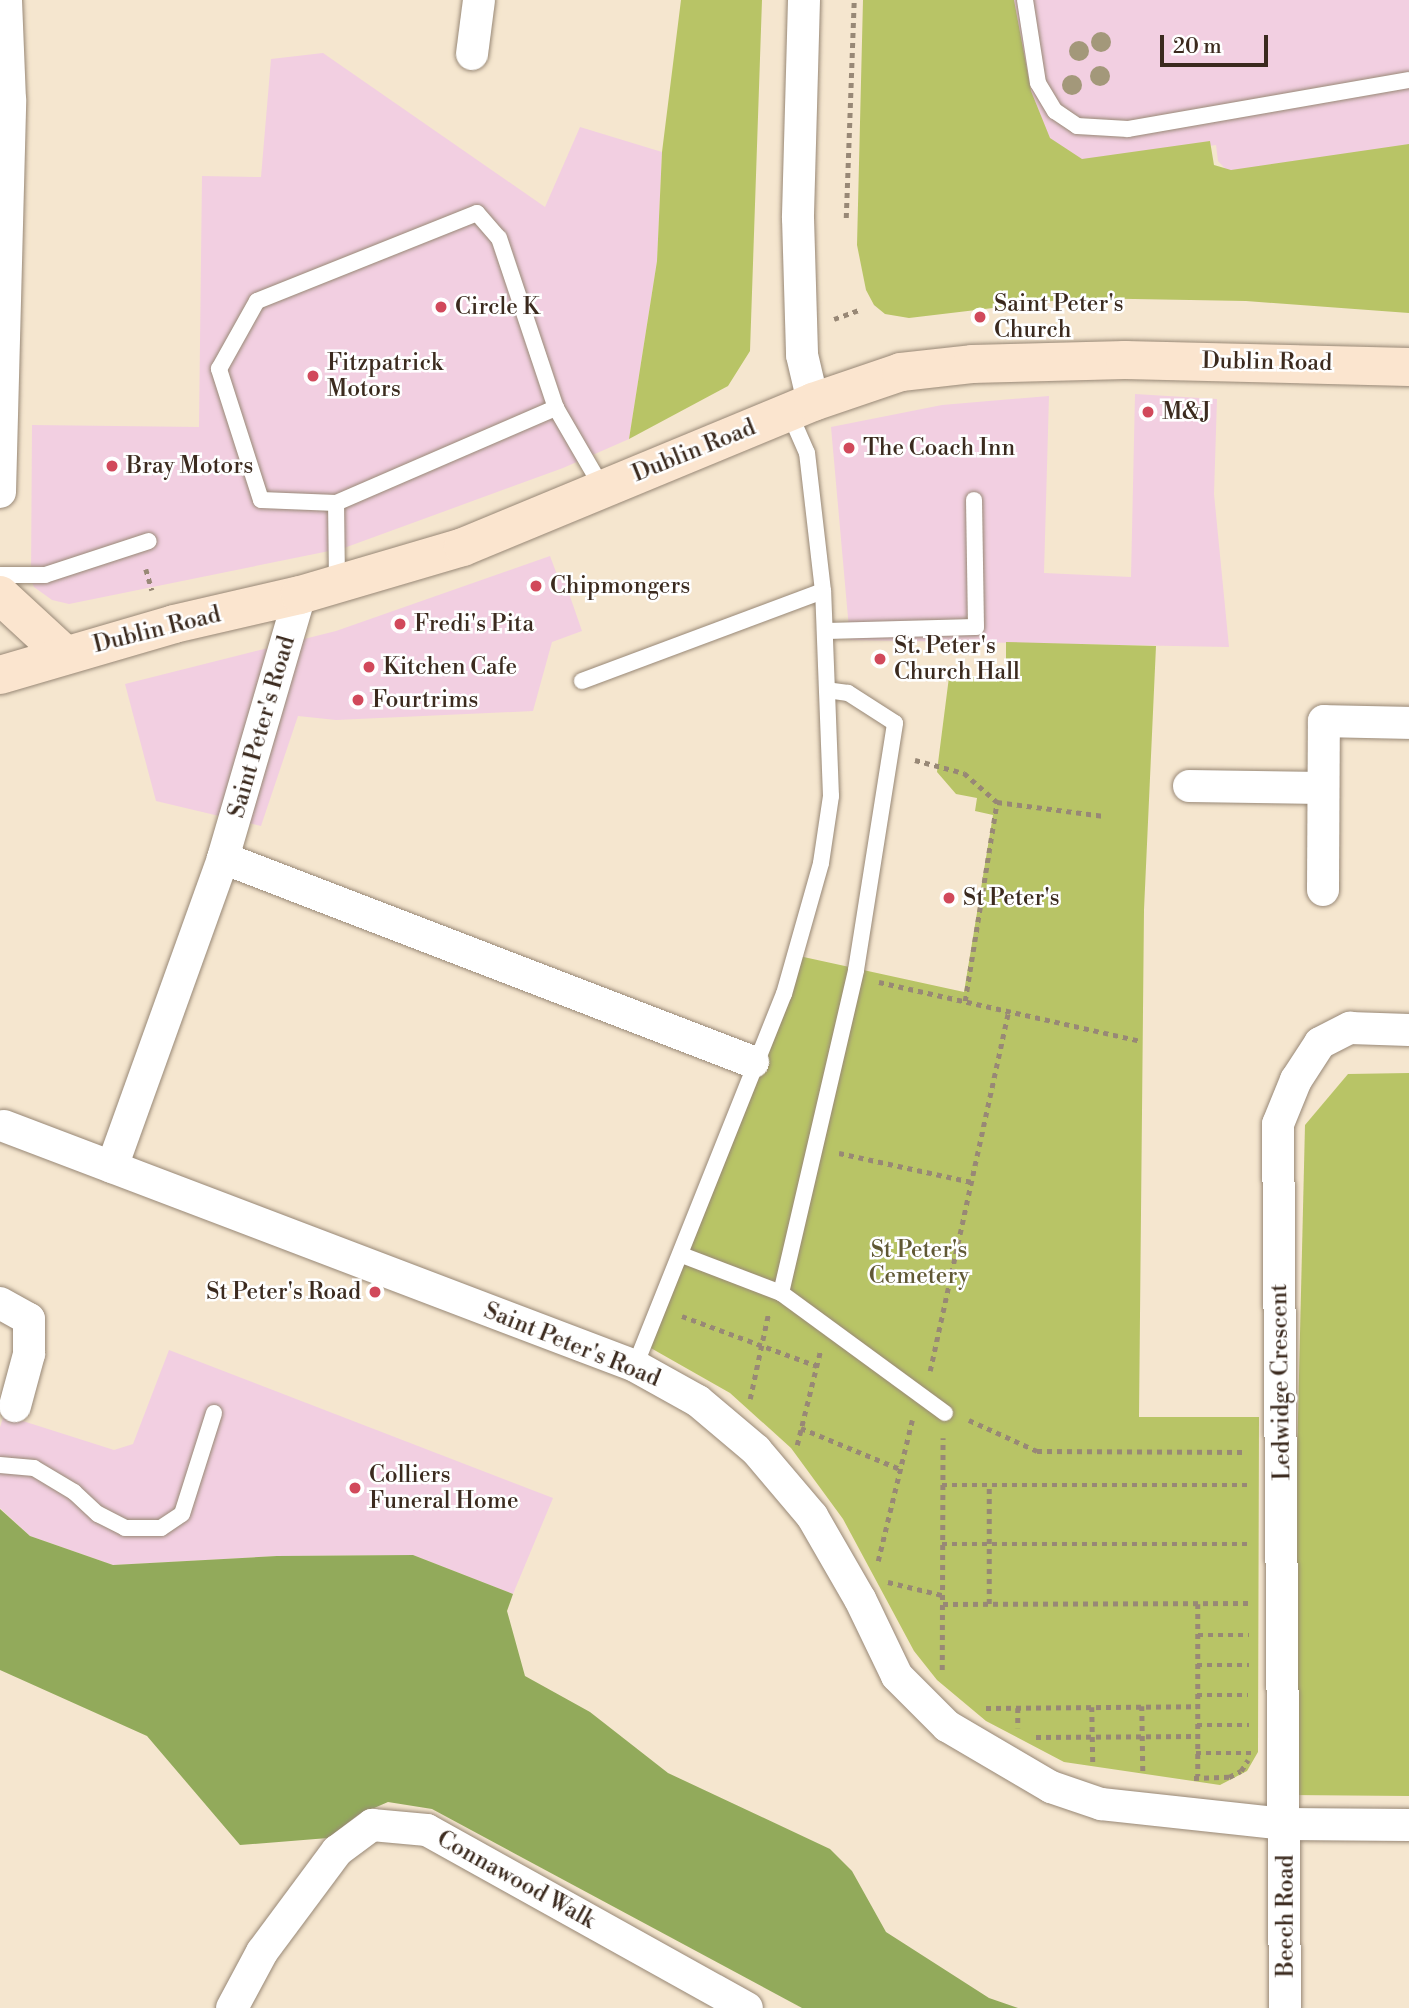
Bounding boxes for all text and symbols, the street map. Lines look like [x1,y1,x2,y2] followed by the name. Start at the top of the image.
[1164,21,1272,65] scale bar
[1173,34,1222,60] text: 20 m
[994,290,1124,344] place label: Saint Peter's Church
[455,293,539,321] place label: Circle K
[433,299,449,315] marker: Circle K
[972,309,988,325] marker: Saint Peter's Church
[1202,347,1332,377] street label: Dublin Road
[327,349,443,403] place label: Fitzpatrick Motors
[305,368,321,384] marker: Fitzpatrick Motors
[1162,398,1211,426] place label: M&J
[1140,404,1156,420] marker: M&J
[628,414,760,488] street label: Dublin Road
[863,434,1015,462] place label: The Coach Inn
[841,440,857,456] marker: The Coach Inn
[126,452,253,480] place label: Bray Motors
[104,458,120,474] marker: Bray Motors
[550,572,690,600] place label: Chipmongers
[528,578,544,594] marker: Chipmongers
[90,601,224,659] street label: Dublin Road
[414,610,534,638] place label: Fredi's Pita
[392,616,408,632] marker: Fredi's Pita
[894,632,1020,686] place label: St. Peter's Church Hall
[223,633,301,821] street label: Saint Peter's Road
[872,651,888,667] marker: St. Peter's Church Hall
[383,653,517,681] place label: Kitchen Cafe
[361,659,377,675] marker: Kitchen Cafe
[372,686,478,714] place label: Fourtrims
[350,692,366,708] marker: Fourtrims
[963,884,1060,912] place label: St Peter's
[941,890,957,906] marker: St Peter's
[869,1236,969,1290] park label: St Peter's Cemetery
[206,1278,361,1306] place label: St Peter's Road
[1265,1283,1297,1481] street label: Ledwidge Crescent
[367,1284,383,1300] marker: St Peter's Road
[480,1297,664,1393] street label: Saint Peter's Road
[369,1461,519,1515] place label: Colliers Funeral Home
[347,1480,363,1496] marker: Colliers Funeral Home
[432,1825,600,1935] street label: Connawood Walk
[1272,1855,1300,1977] street label: Beech Road

